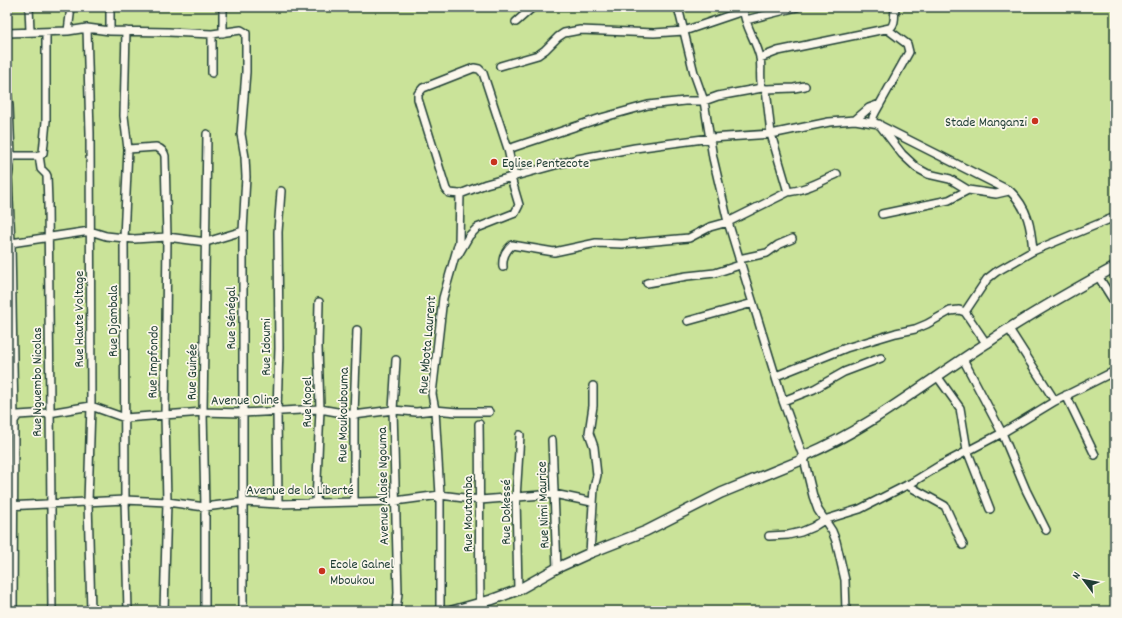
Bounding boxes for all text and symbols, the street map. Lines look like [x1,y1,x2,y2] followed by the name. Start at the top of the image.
[945,113,1027,133] place label: Stade Manganzi
[1030,116,1040,126] marker: Stade Manganzi
[502,154,589,174] place label: Eglise Pentecote
[489,157,499,167] marker: Eglise Pentecote
[70,271,90,367] street label: Rue Haute Voltage
[104,285,124,357] street label: Rue Djambala
[222,286,242,349] street label: Rue Sénégal
[414,295,442,395] street label: Rue Mbota Laurent
[257,318,277,376] street label: Rue Idoumi
[143,325,165,399] street label: Rue Impfondo
[28,327,48,437] street label: Rue Nguembo Nicolas
[183,344,203,400] street label: Rue Guinée
[333,367,355,463] street label: Rue Moukoubouma
[298,376,318,427] street label: Rue Kopel
[211,390,279,412] street label: Avenue Oline
[373,426,395,545] street label: Avenue Aloise Ngouma
[532,461,556,549] street label: Rue Nimi Maurice
[459,475,479,552] street label: Rue Moutamba
[497,479,517,545] street label: Rue Dokessé
[246,481,354,501] street label: Avenue de la Liberté
[330,555,395,591] place label: Ecole Galnel Mboukou
[1064,560,1104,600] north arrow
[317,566,327,576] marker: Ecole Galnel Mboukou
[1069,569,1086,582] text: N

